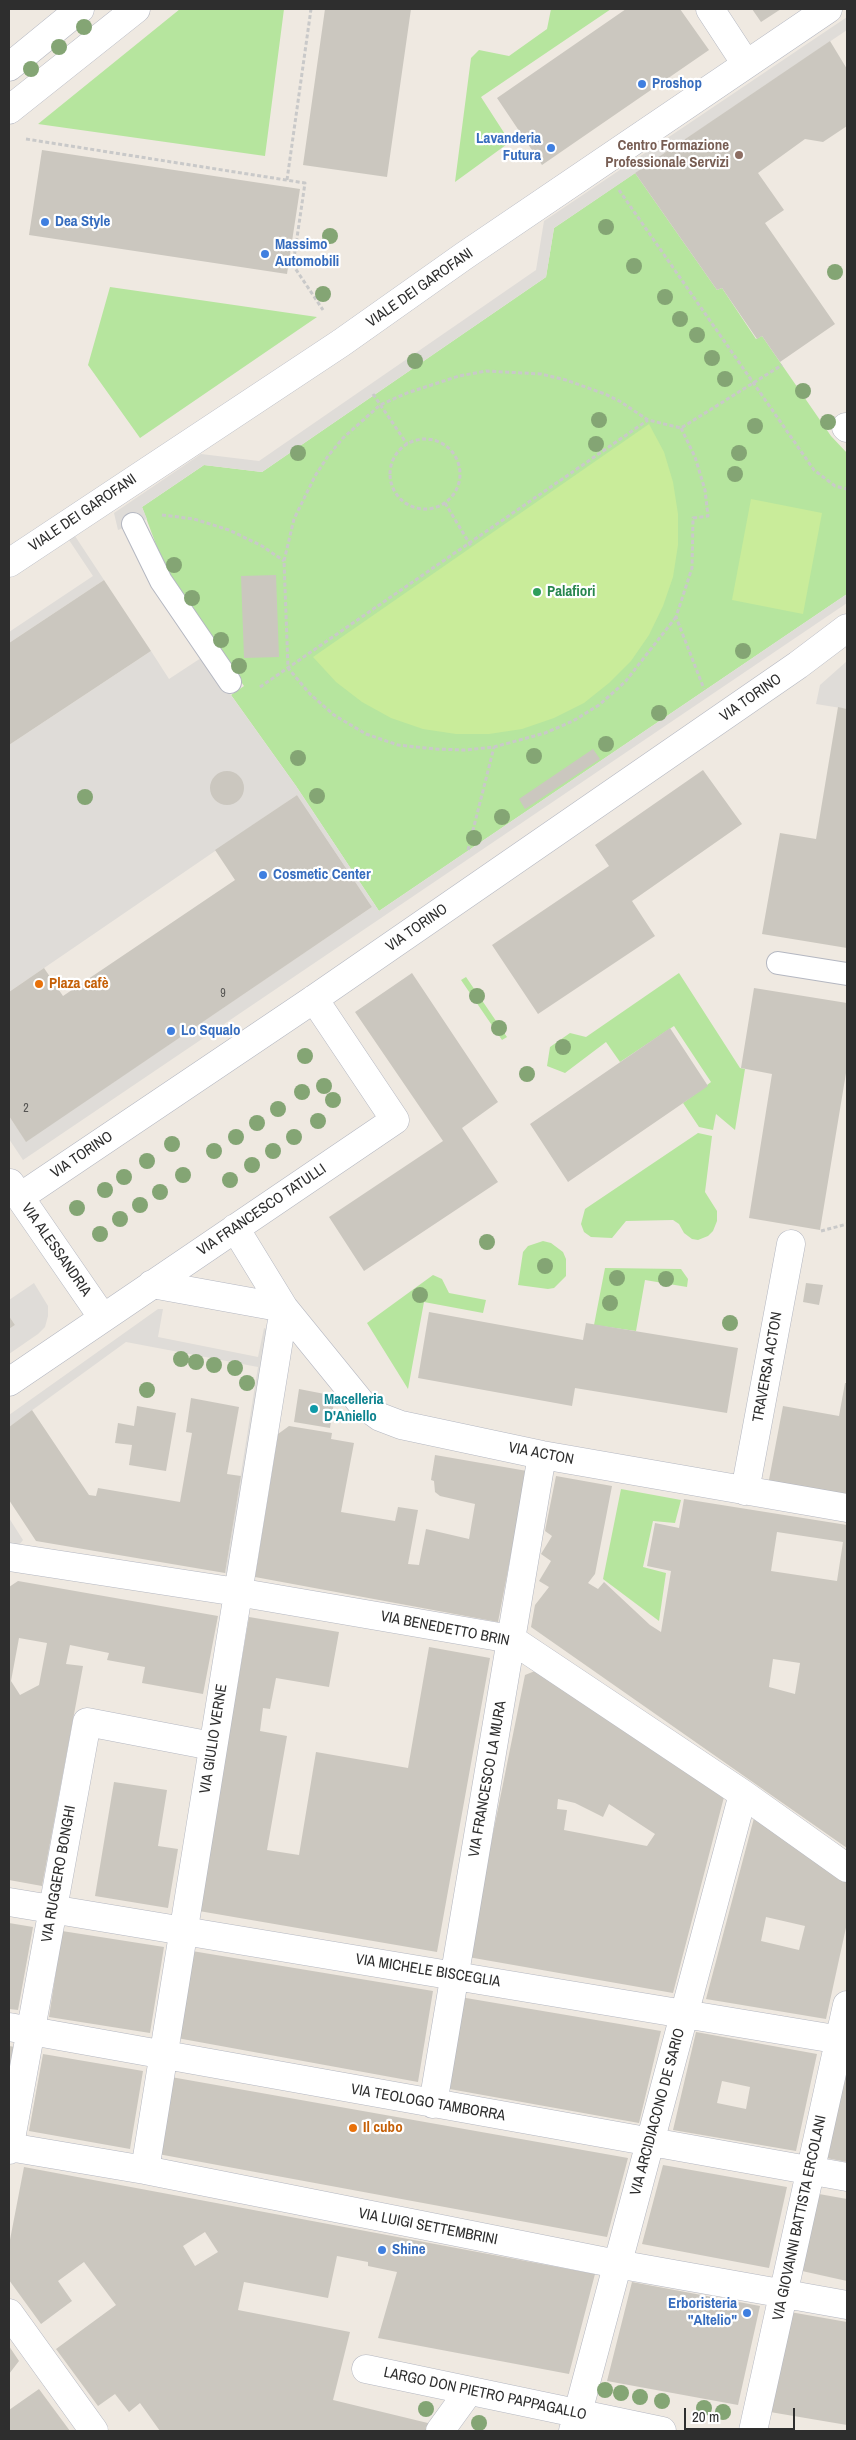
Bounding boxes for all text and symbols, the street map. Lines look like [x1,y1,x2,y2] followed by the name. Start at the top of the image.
[652,75,702,93] place label: Proshop
[636,78,648,90] marker: Proshop
[476,130,541,165] place label: Lavanderia Futura
[605,137,729,172] place label: Centro Formazione Professionale Servizi
[545,142,557,154] marker: Lavanderia Futura
[733,149,745,161] marker: Centro Formazione Professionale Servizi
[55,213,110,231] place label: Dea Style
[39,216,51,228] marker: Dea Style
[275,236,339,271] place label: Massimo Automobili
[363,245,477,331] street label: VIALE DEI GAROFANI
[259,248,271,260] marker: Massimo Automobili
[26,470,140,556] street label: VIALE DEI GAROFANI
[547,583,596,601] place label: Palafiori
[531,586,543,598] marker: Palafiori
[717,670,785,726] street label: VIA TORINO
[273,866,371,884] place label: Cosmetic Center
[257,869,269,881] marker: Cosmetic Center
[383,900,451,956] street label: VIA TORINO
[49,975,108,993] place label: Plaza cafè
[33,978,45,990] marker: Plaza cafè
[220,987,226,1001] house number: 9
[181,1022,240,1040] place label: Lo Squalo
[165,1025,177,1037] marker: Lo Squalo
[23,1102,29,1116] house number: 2
[48,1128,116,1182] street label: VIA TORINO
[194,1160,330,1260] street label: VIA FRANCESCO TATULLI
[17,1200,95,1300] street label: VIA ALESSANDRIA
[749,1310,787,1424] street label: TRAVERSA ACTON
[324,1391,383,1426] place label: Macelleria D'Aniello
[308,1403,320,1415] marker: Macelleria D'Aniello
[507,1439,575,1469] street label: VIA ACTON
[379,1608,511,1650] street label: VIA BENEDETTO BRIN
[196,1683,232,1795] street label: VIA GIULIO VERNE
[465,1699,511,1859] street label: VIA FRANCESCO LA MURA
[38,1804,80,1944] street label: VIA RUGGERO BONGHI
[354,1951,502,1991] street label: VIA MICHELE BISCEGLIA
[627,2026,689,2198] street label: VIA ARCIDIACONO DE SARIO
[349,2081,507,2125] street label: VIA TEOLOGO TAMBORRA
[769,2114,831,2322] street label: VIA GIOVANNI BATTISTA ERCOLANI
[363,2119,403,2137] place label: Il cubo
[347,2122,359,2134] marker: Il cubo
[357,2205,499,2249] street label: VIA LUIGI SETTEMBRINI
[392,2241,425,2259] place label: Shine
[376,2244,388,2256] marker: Shine
[668,2295,737,2330] place label: Erboristeria "Altelio"
[741,2307,753,2319] marker: Erboristeria "Altelio"
[382,2364,588,2424] street label: LARGO DON PIETRO PAPPAGALLO
[686,2398,797,2430] scale bar
[692,2406,719,2427] text: 20 m

